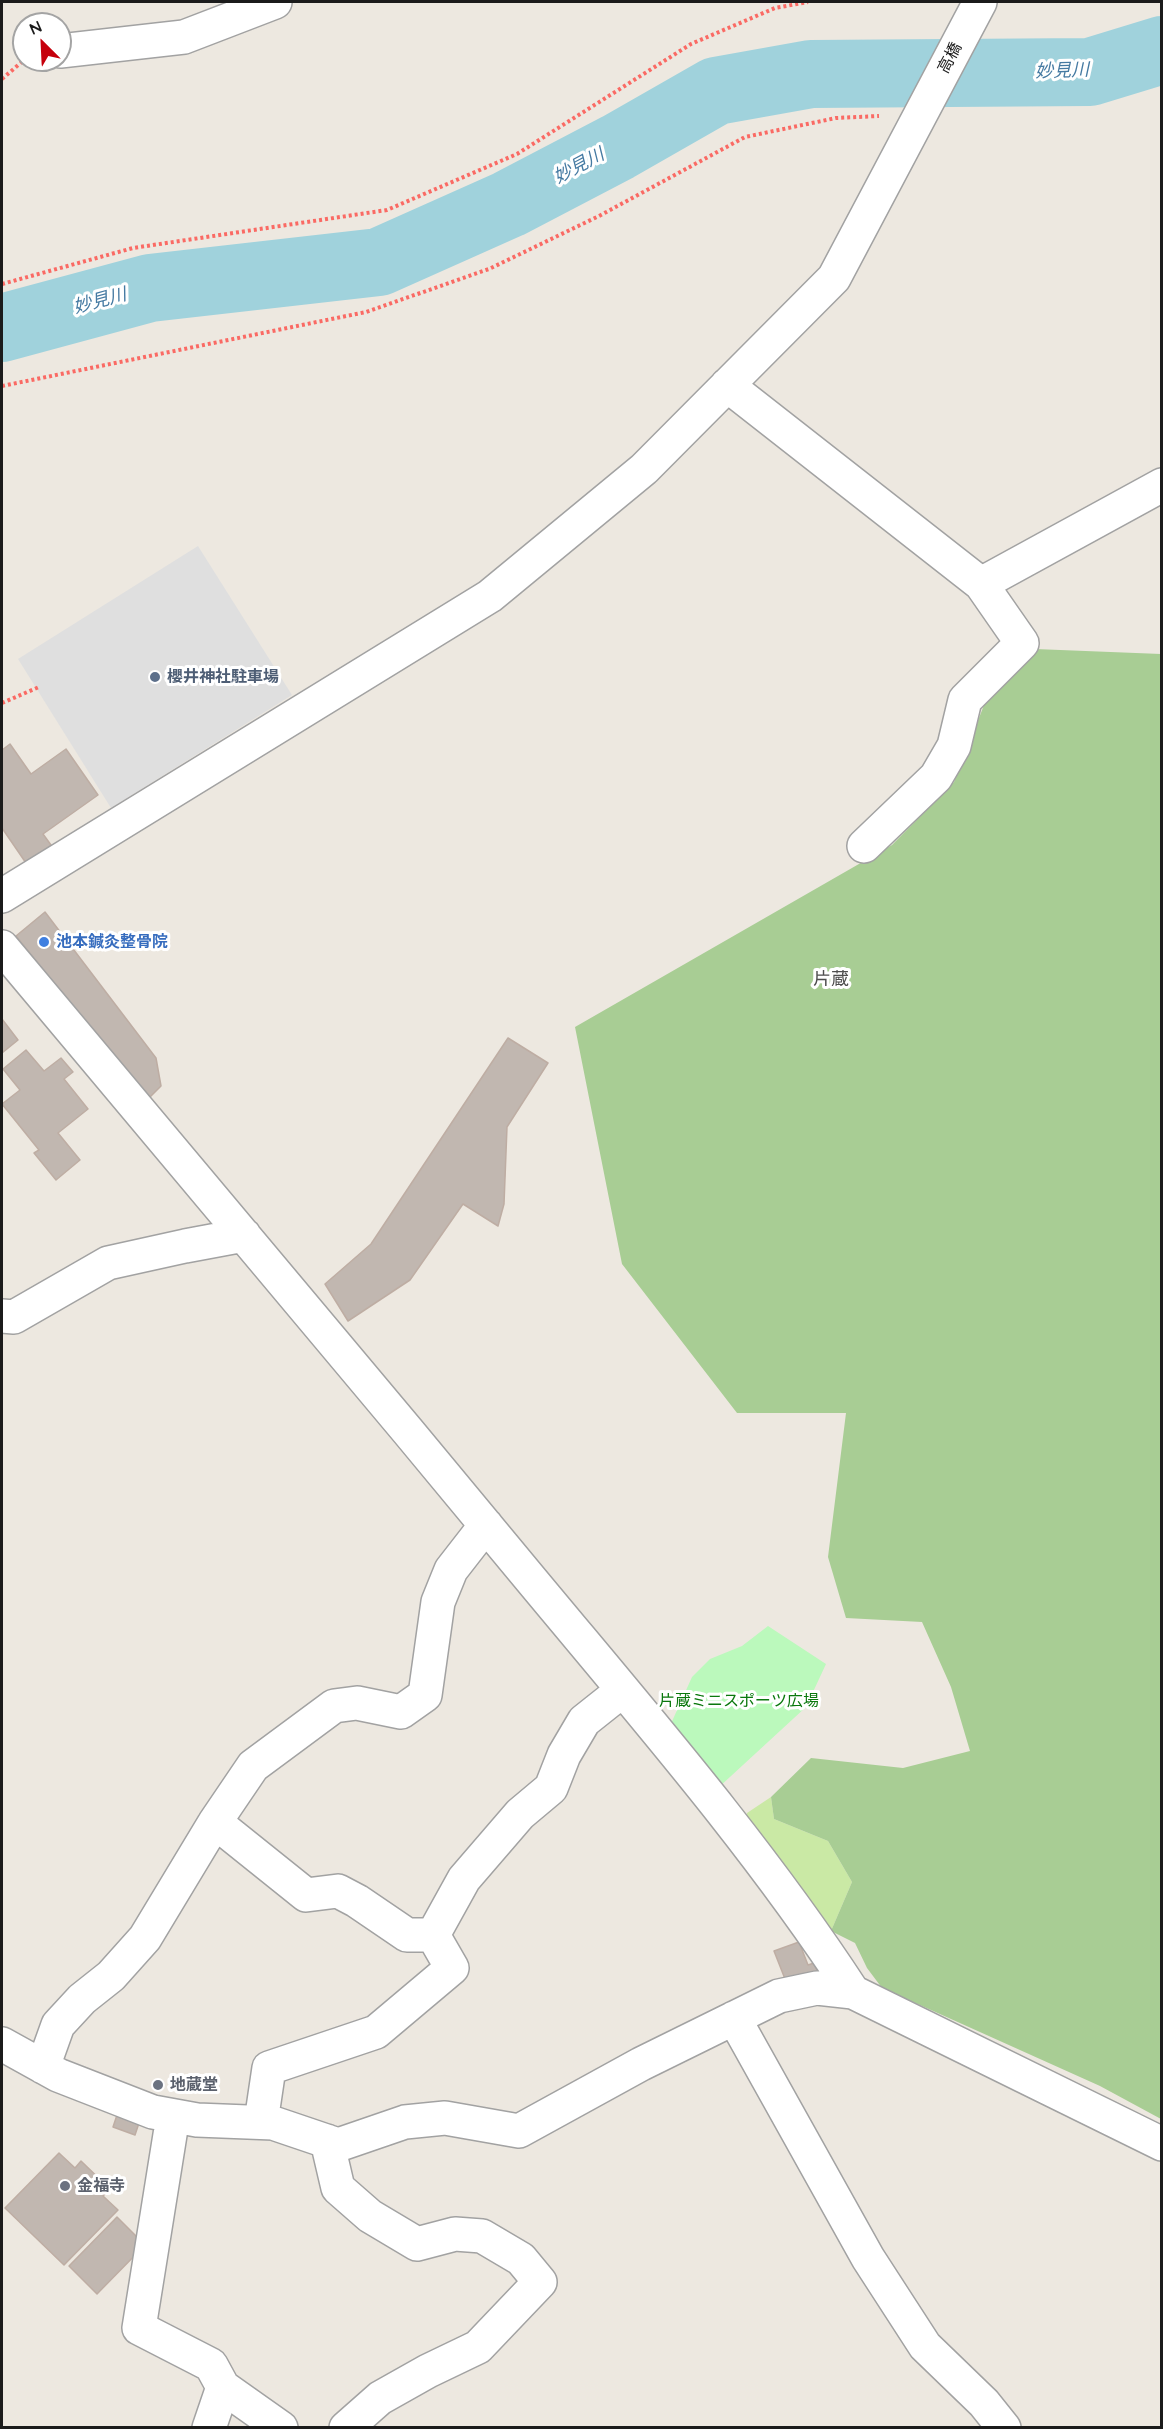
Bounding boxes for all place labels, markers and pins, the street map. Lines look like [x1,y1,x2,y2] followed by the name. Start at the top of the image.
[167,667,279,687] place label: 櫻井神社駐車場
[148,670,162,684] marker: 櫻井神社駐車場
[56,932,168,952] place label: 池本鍼灸整骨院
[37,935,51,949] marker: 池本鍼灸整骨院
[170,2075,218,2095] place label: 地蔵堂
[151,2078,165,2092] marker: 地蔵堂
[77,2176,125,2196] place label: 金福寺
[58,2179,72,2193] marker: 金福寺

